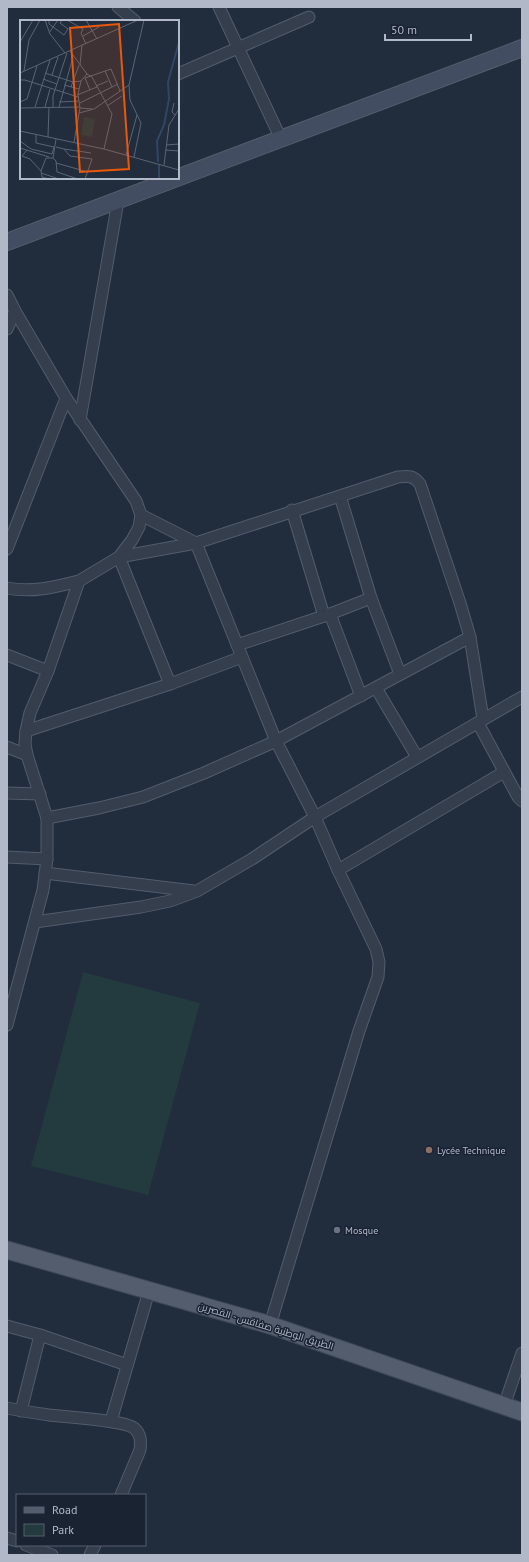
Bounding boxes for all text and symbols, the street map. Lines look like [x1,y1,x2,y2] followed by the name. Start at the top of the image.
[385,16,471,42] scale bar
[20,20,179,179] inset map
[391,22,417,37] text: 50 m
[437,1144,506,1157] place label: Lycée Technique
[424,1145,434,1155] marker: Lycée Technique
[345,1224,378,1237] place label: Mosque
[332,1225,342,1235] marker: Mosque
[197,1299,335,1353] street label: الطريق الوطنية صفاقس - القصرين
[16,1494,146,1546] legend
[52,1502,77,1517] text: Road
[52,1522,74,1537] text: Park

